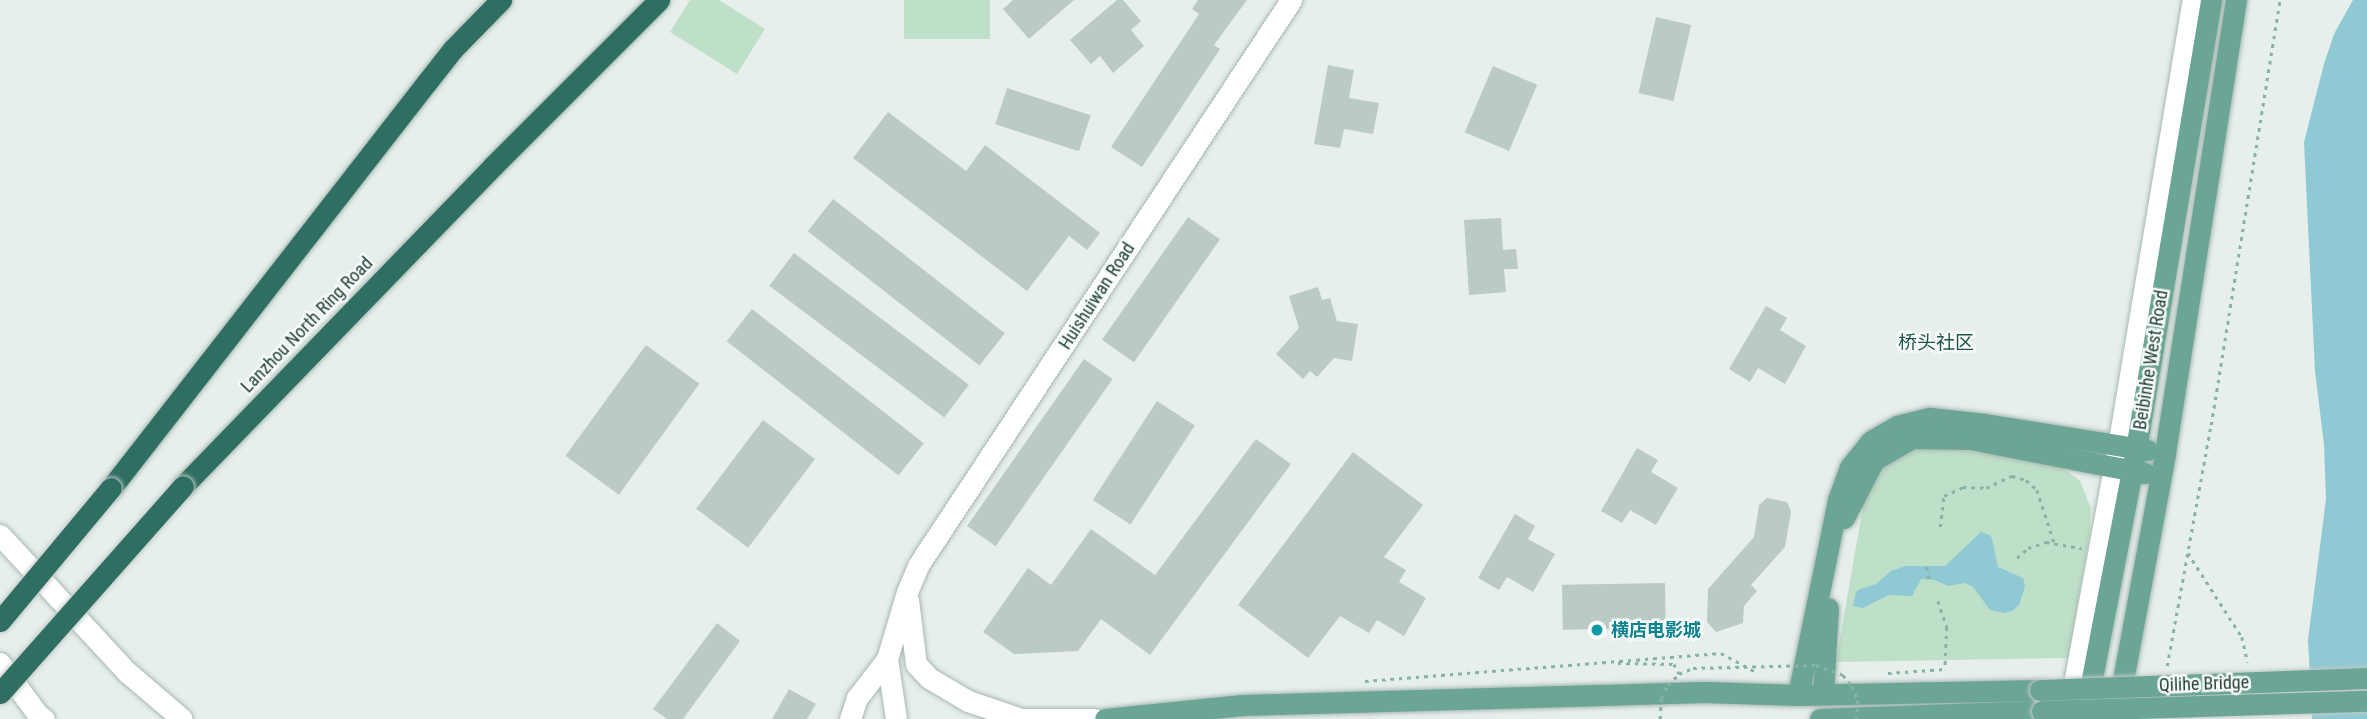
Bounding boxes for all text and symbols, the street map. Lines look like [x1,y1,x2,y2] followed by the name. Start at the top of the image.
[1054,239,1140,353] street label: Huishuiwan Road
[237,253,377,397] street label: Lanzhou North Ring Road
[2129,289,2173,431] street label: Beibinhe West Road
[1898,332,1974,354] district label: 桥头社区
[1611,619,1701,641] place label: 横店电影城
[1589,622,1605,638] marker: 横店电影城
[2159,672,2249,696] street label: Qilihe Bridge

